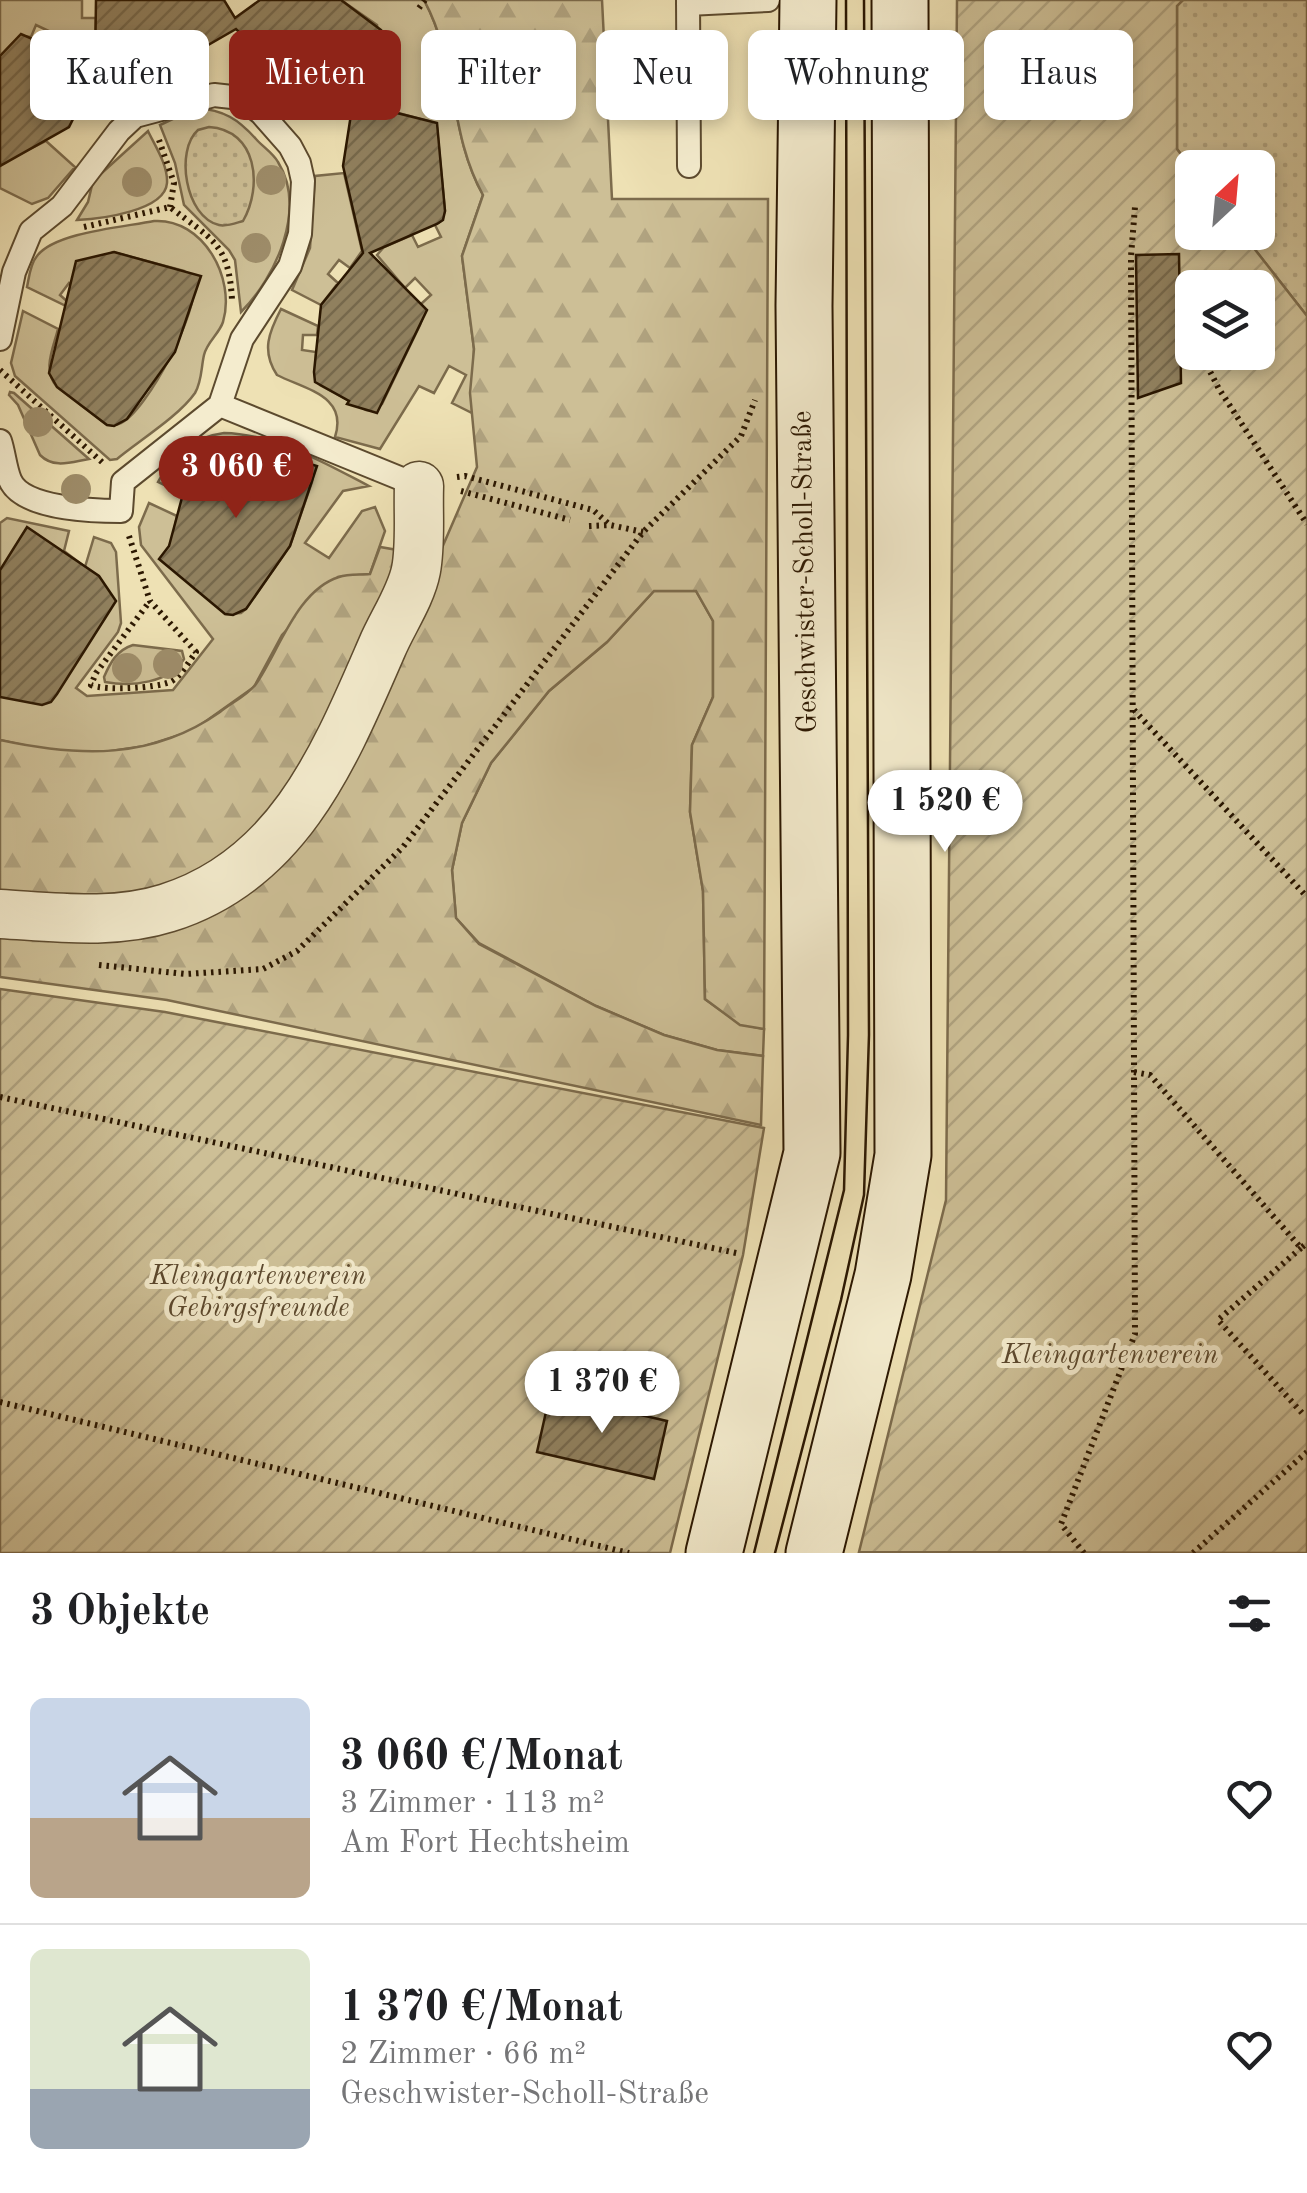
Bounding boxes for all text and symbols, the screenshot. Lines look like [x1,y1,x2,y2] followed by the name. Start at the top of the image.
[30,30,209,120] chip: Kaufen
[229,30,401,120] chip: Mieten
[421,30,576,120] chip: Filter
[596,30,728,120] chip: Neu
[748,30,964,120] chip: Wohnung
[984,30,1133,120] chip: Haus
[1175,150,1275,250] north arrow
[1175,150,1275,370] map controls
[1175,270,1275,370] button: layers
[789,410,823,734] street label: Geschwister-Scholl-Straße
[144,436,328,521] pin: 3 060 €
[181,452,291,484] text: 3 060 €
[853,770,1037,855] pin: 1 520 €
[890,786,1000,818] text: 1 520 €
[149,1263,366,1323] park label: Kleingartenverein Gebirgsfreunde
[1001,1342,1218,1370] park label: Kleingartenverein
[510,1351,694,1436] pin: 1 370 €
[547,1367,657,1399] text: 1 370 €
[1222,1586,1277,1641] icon: filters
[30,1592,210,1634] text: 3 Objekte
[340,1737,623,1779] text: 3 060 €/Monat
[110,1738,230,1858] icon: home
[1222,1771,1277,1826] icon: heart
[340,1788,605,1820] text: 3 Zimmer · 113 m²
[340,1828,630,1860] text: Am Fort Hechtsheim
[340,1988,623,2030] text: 1 370 €/Monat
[110,1989,230,2109] icon: home
[1222,2022,1277,2077] icon: heart
[340,2039,586,2071] text: 2 Zimmer · 66 m²
[340,2079,709,2111] text: Geschwister-Scholl-Straße

